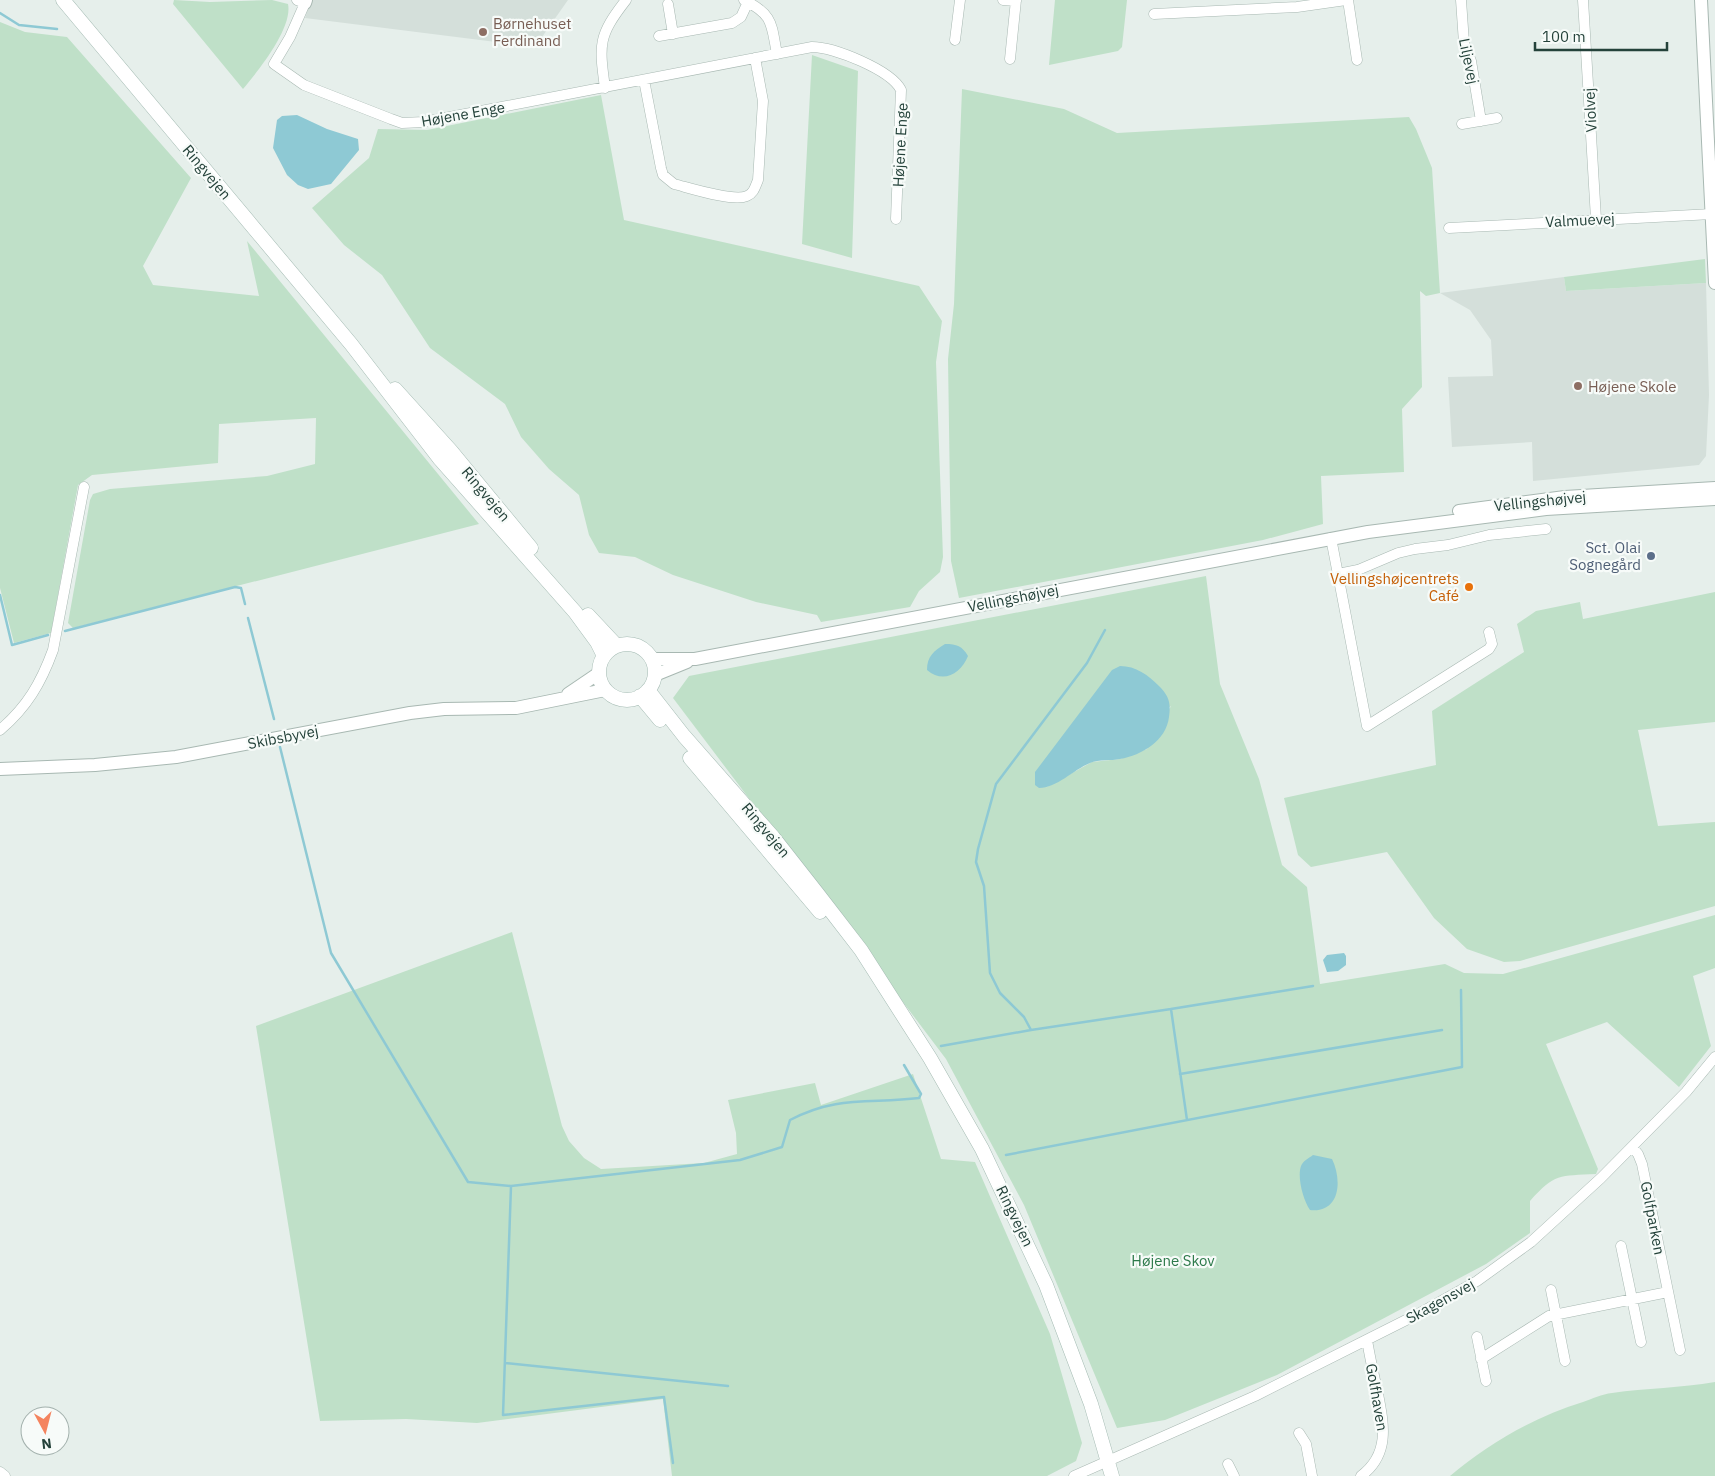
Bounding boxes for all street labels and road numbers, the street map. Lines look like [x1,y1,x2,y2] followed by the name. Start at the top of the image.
[1455,36,1483,86] street label: Liljevej
[1579,87,1601,133] street label: Violvej
[420,97,506,131] street label: Højene Enge
[888,102,912,188] street label: Højene Enge
[179,141,235,203] street label: Ringvejen
[1545,209,1615,231] street label: Valmuevej
[458,463,514,525] street label: Ringvejen
[1493,487,1587,515] street label: Vellingshøjvej
[966,580,1060,616] street label: Vellingshøjvej
[246,721,320,753] street label: Skibsbyvej
[738,799,794,861] street label: Ringvejen
[1637,1180,1669,1256] street label: Golfparken
[992,1182,1038,1250] street label: Ringvejen
[1402,1274,1478,1328] street label: Skagensvej
[1362,1362,1392,1432] street label: Golfhaven

